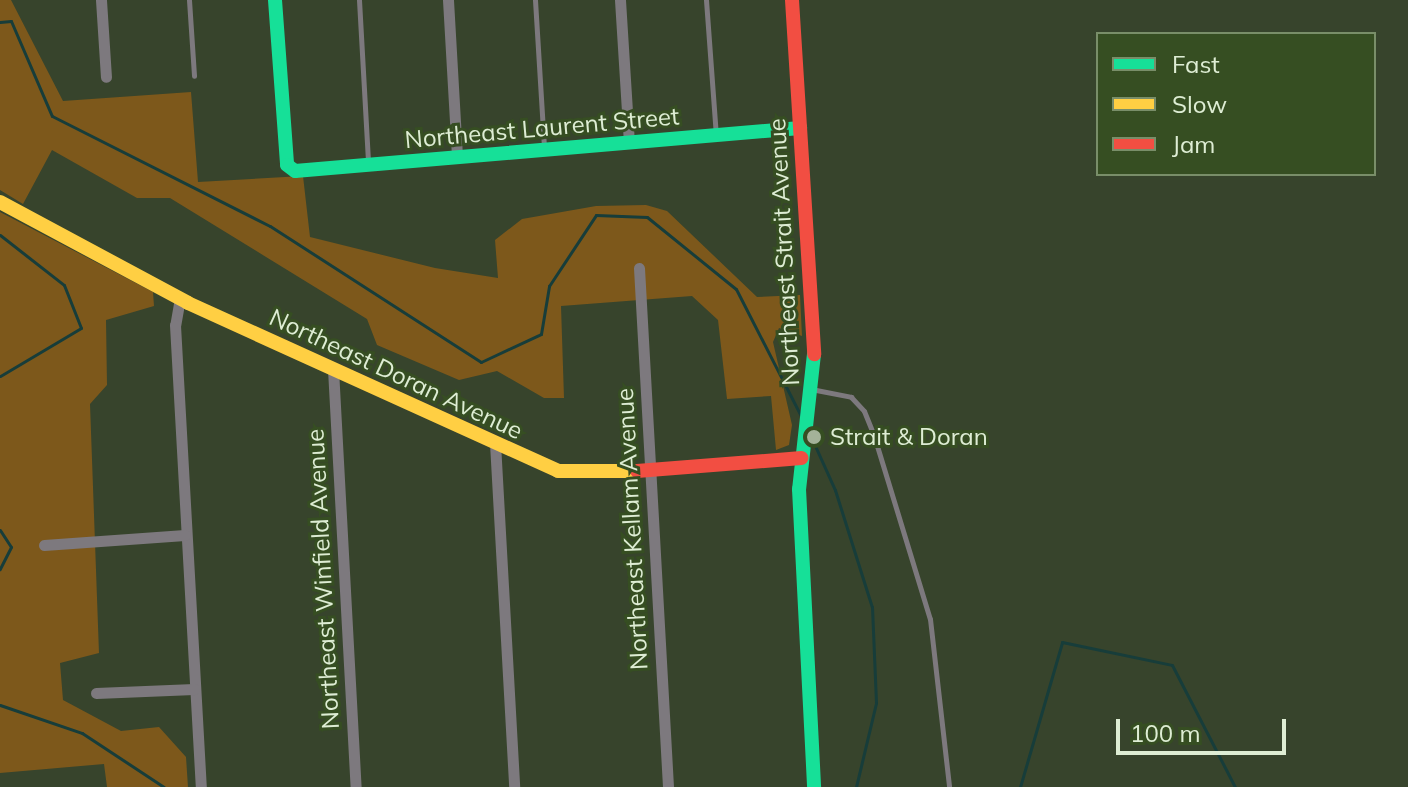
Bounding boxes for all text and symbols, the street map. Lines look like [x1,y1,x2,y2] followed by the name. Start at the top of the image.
[1096,32,1376,176] legend
[1172,49,1220,79] text: Fast
[1172,89,1227,119] text: Slow
[404,102,680,154] street label: Northeast Laurent Street
[763,118,805,386] street label: Northeast Strait Avenue
[1172,129,1215,159] text: Jam
[265,303,527,445] street label: Northeast Doran Avenue
[610,387,654,671] street label: Northeast Kellam Avenue
[830,423,988,451] place label: Strait & Doran
[301,428,345,730] street label: Northeast Winfield Avenue
[805,428,823,446] marker: Strait & Doran
[1120,703,1290,753] scale bar
[1130,718,1201,748] text: 100 m

